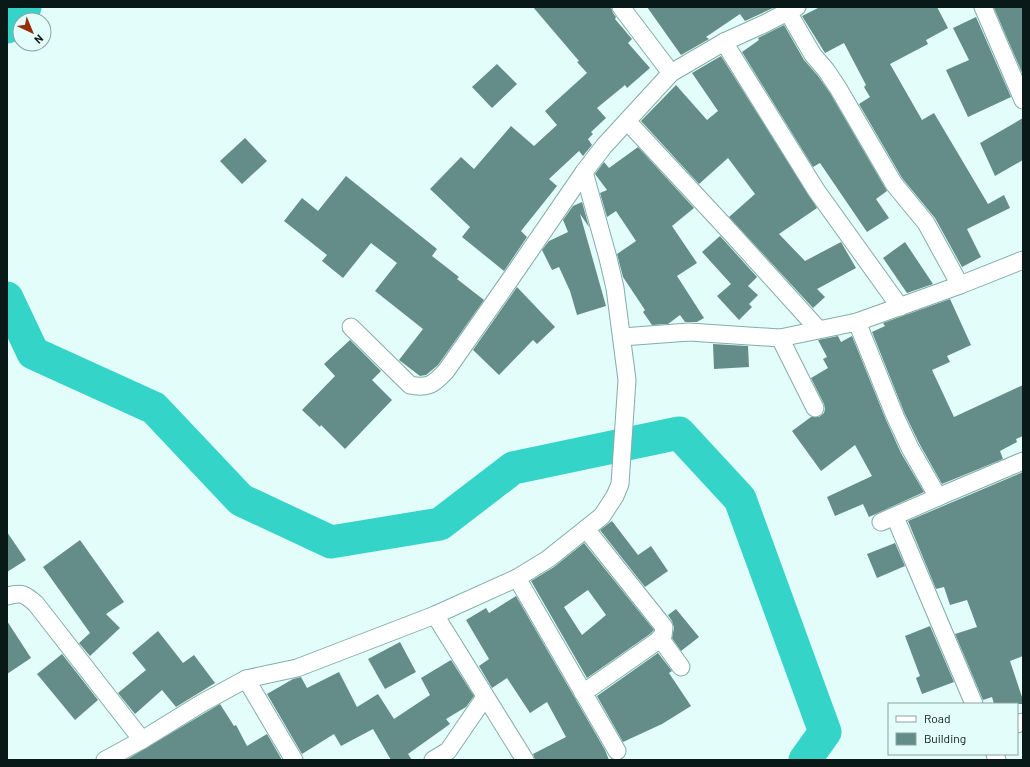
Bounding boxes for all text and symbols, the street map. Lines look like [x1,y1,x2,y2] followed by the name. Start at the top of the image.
[12,12,52,52] north arrow
[32,32,46,47] text: N
[888,703,1018,755] legend
[924,711,951,725] text: Road
[924,731,966,745] text: Building

